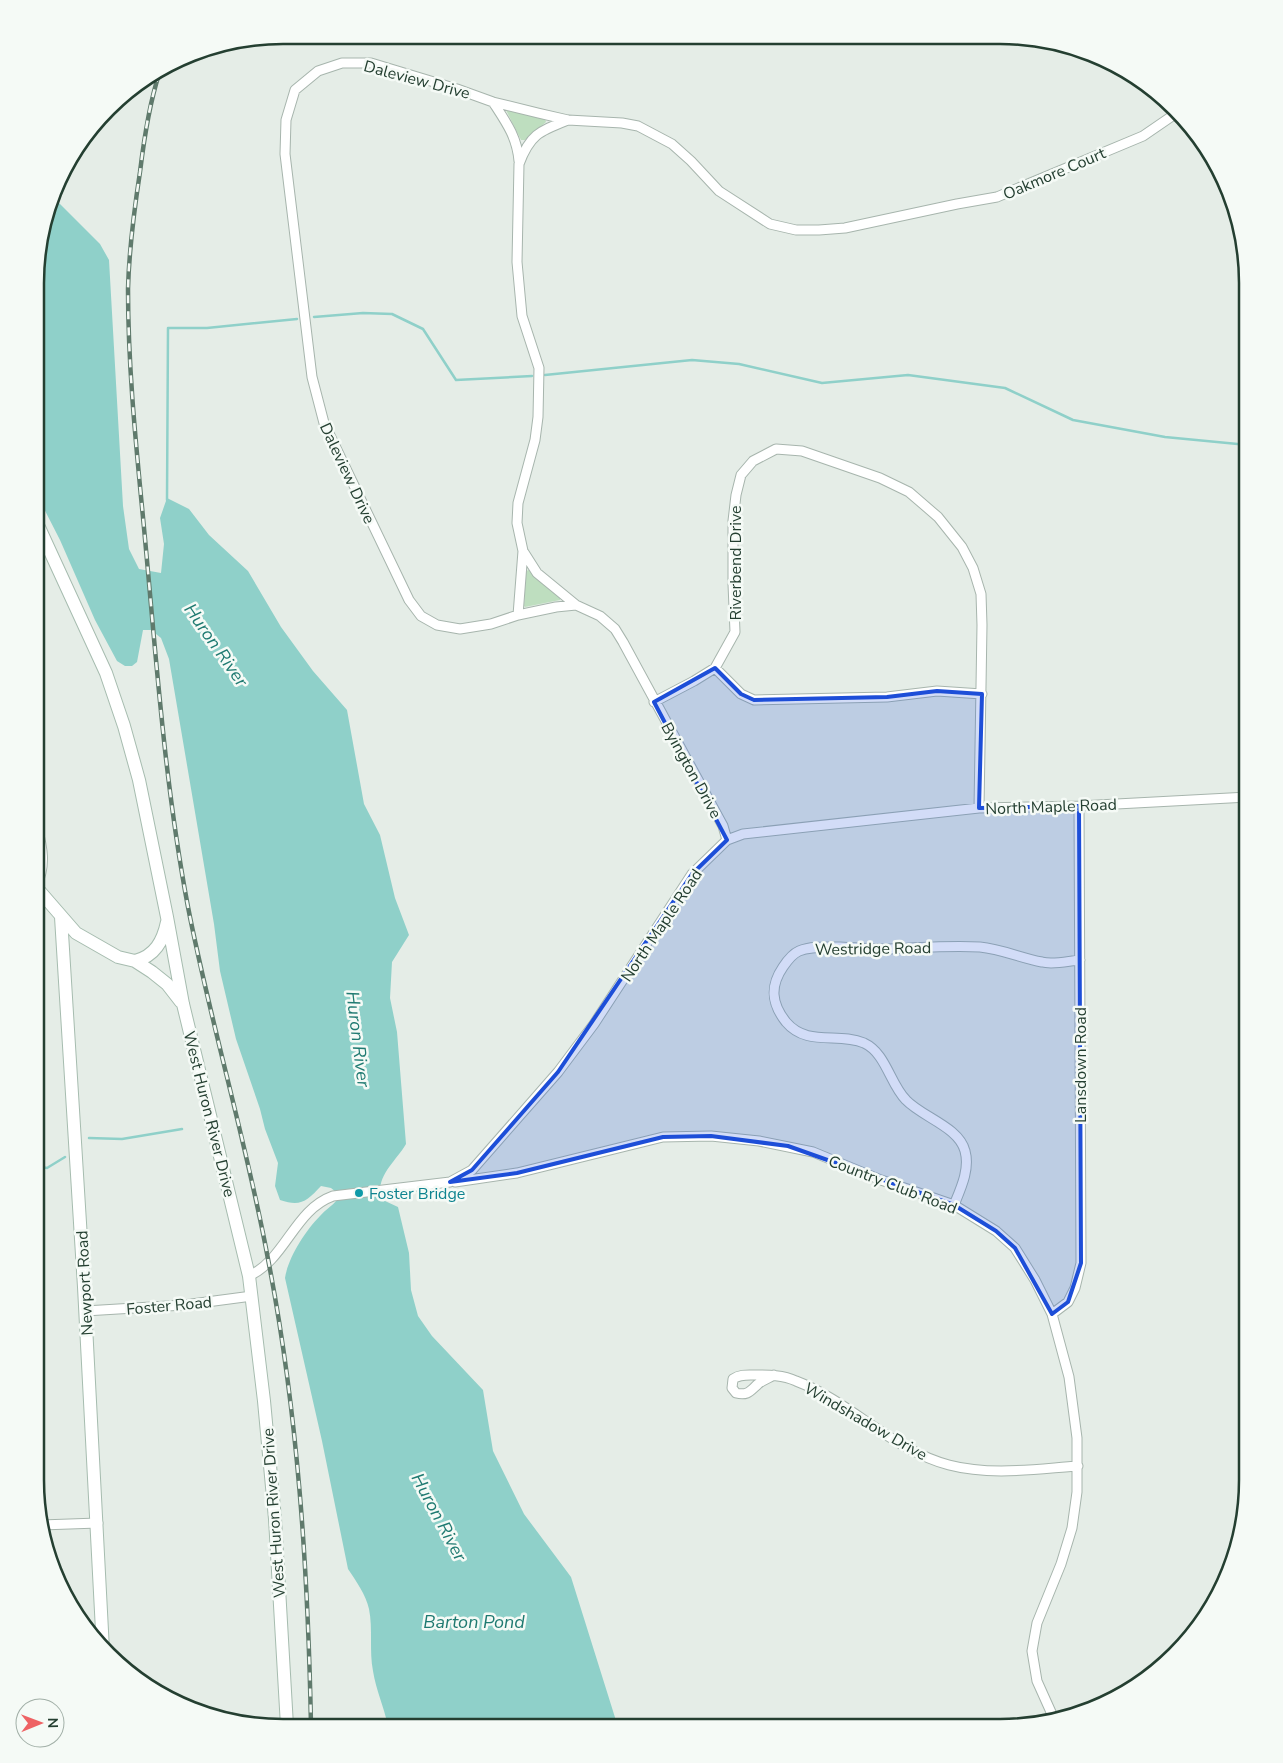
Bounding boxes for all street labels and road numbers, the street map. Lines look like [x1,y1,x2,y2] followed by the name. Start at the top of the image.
[361,55,472,105] street label: Daleview Drive
[1000,142,1109,205] street label: Oakmore Court
[314,419,380,528] street label: Daleview Drive
[725,505,747,621] street label: Riverbend Drive
[656,718,727,823] street label: Byington Drive
[985,794,1117,820] street label: North Maple Road
[616,865,708,986] street label: North Maple Road
[815,937,931,961] street label: Westridge Road
[1070,1007,1092,1123] street label: Lansdown Road
[178,1029,240,1199] street label: West Huron River Drive
[825,1150,960,1220] street label: Country Club Road
[71,1230,99,1336] street label: Newport Road
[125,1291,213,1321] street label: Foster Road
[800,1378,931,1466] street label: Windshadow Drive
[257,1427,291,1599] street label: West Huron River Drive

